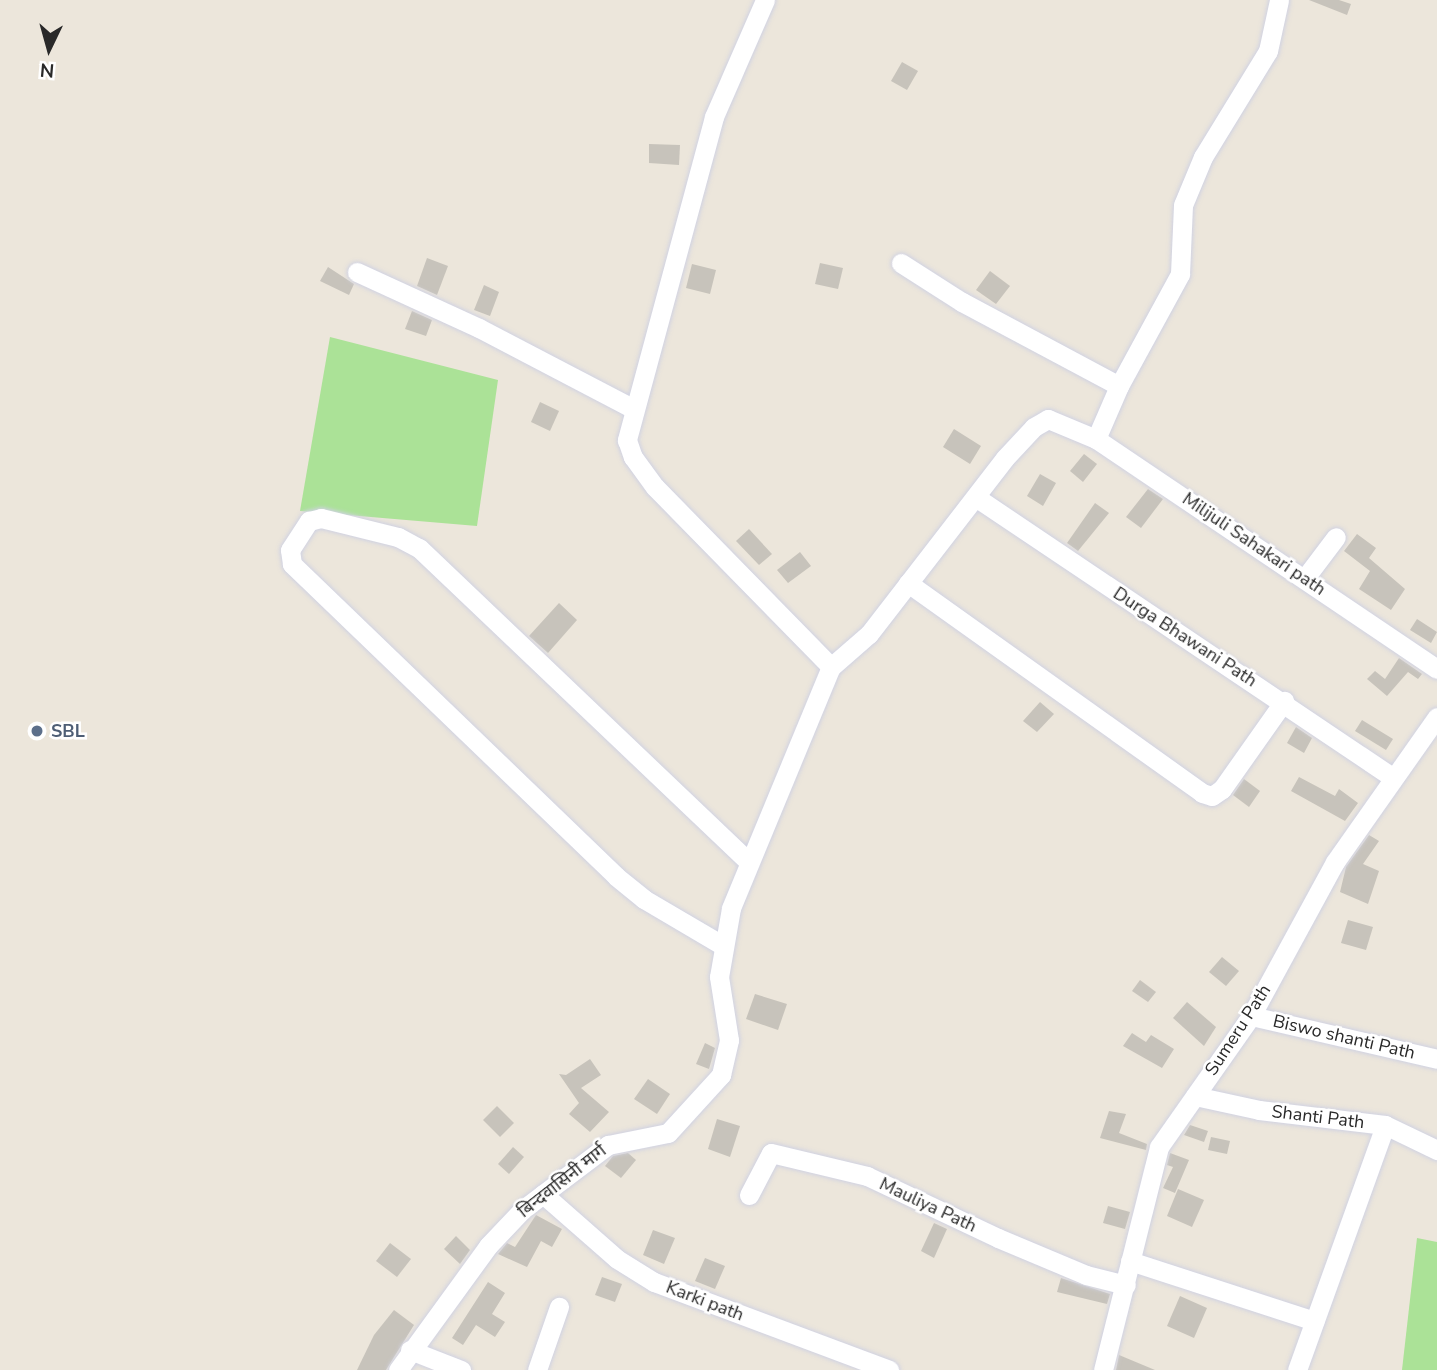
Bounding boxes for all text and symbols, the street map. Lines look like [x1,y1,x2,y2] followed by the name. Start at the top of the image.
[14,14,84,84] north arrow
[39,56,55,83] text: N
[1178,488,1330,600] street label: Milijuli Sahakari path
[1109,582,1261,692] street label: Durga Bhawani Path
[51,720,85,742] place label: SBL
[29,723,45,739] marker: SBL
[1201,980,1275,1080] street label: Sumeru Path
[1271,1010,1417,1064] street label: Biswo shanti Path
[1270,1101,1366,1133] street label: Shanti Path
[513,1140,611,1222] street label: बिन्दवासिनी मार्ग
[876,1173,980,1237] street label: Mauliya Path
[663,1276,747,1326] street label: Karki path

